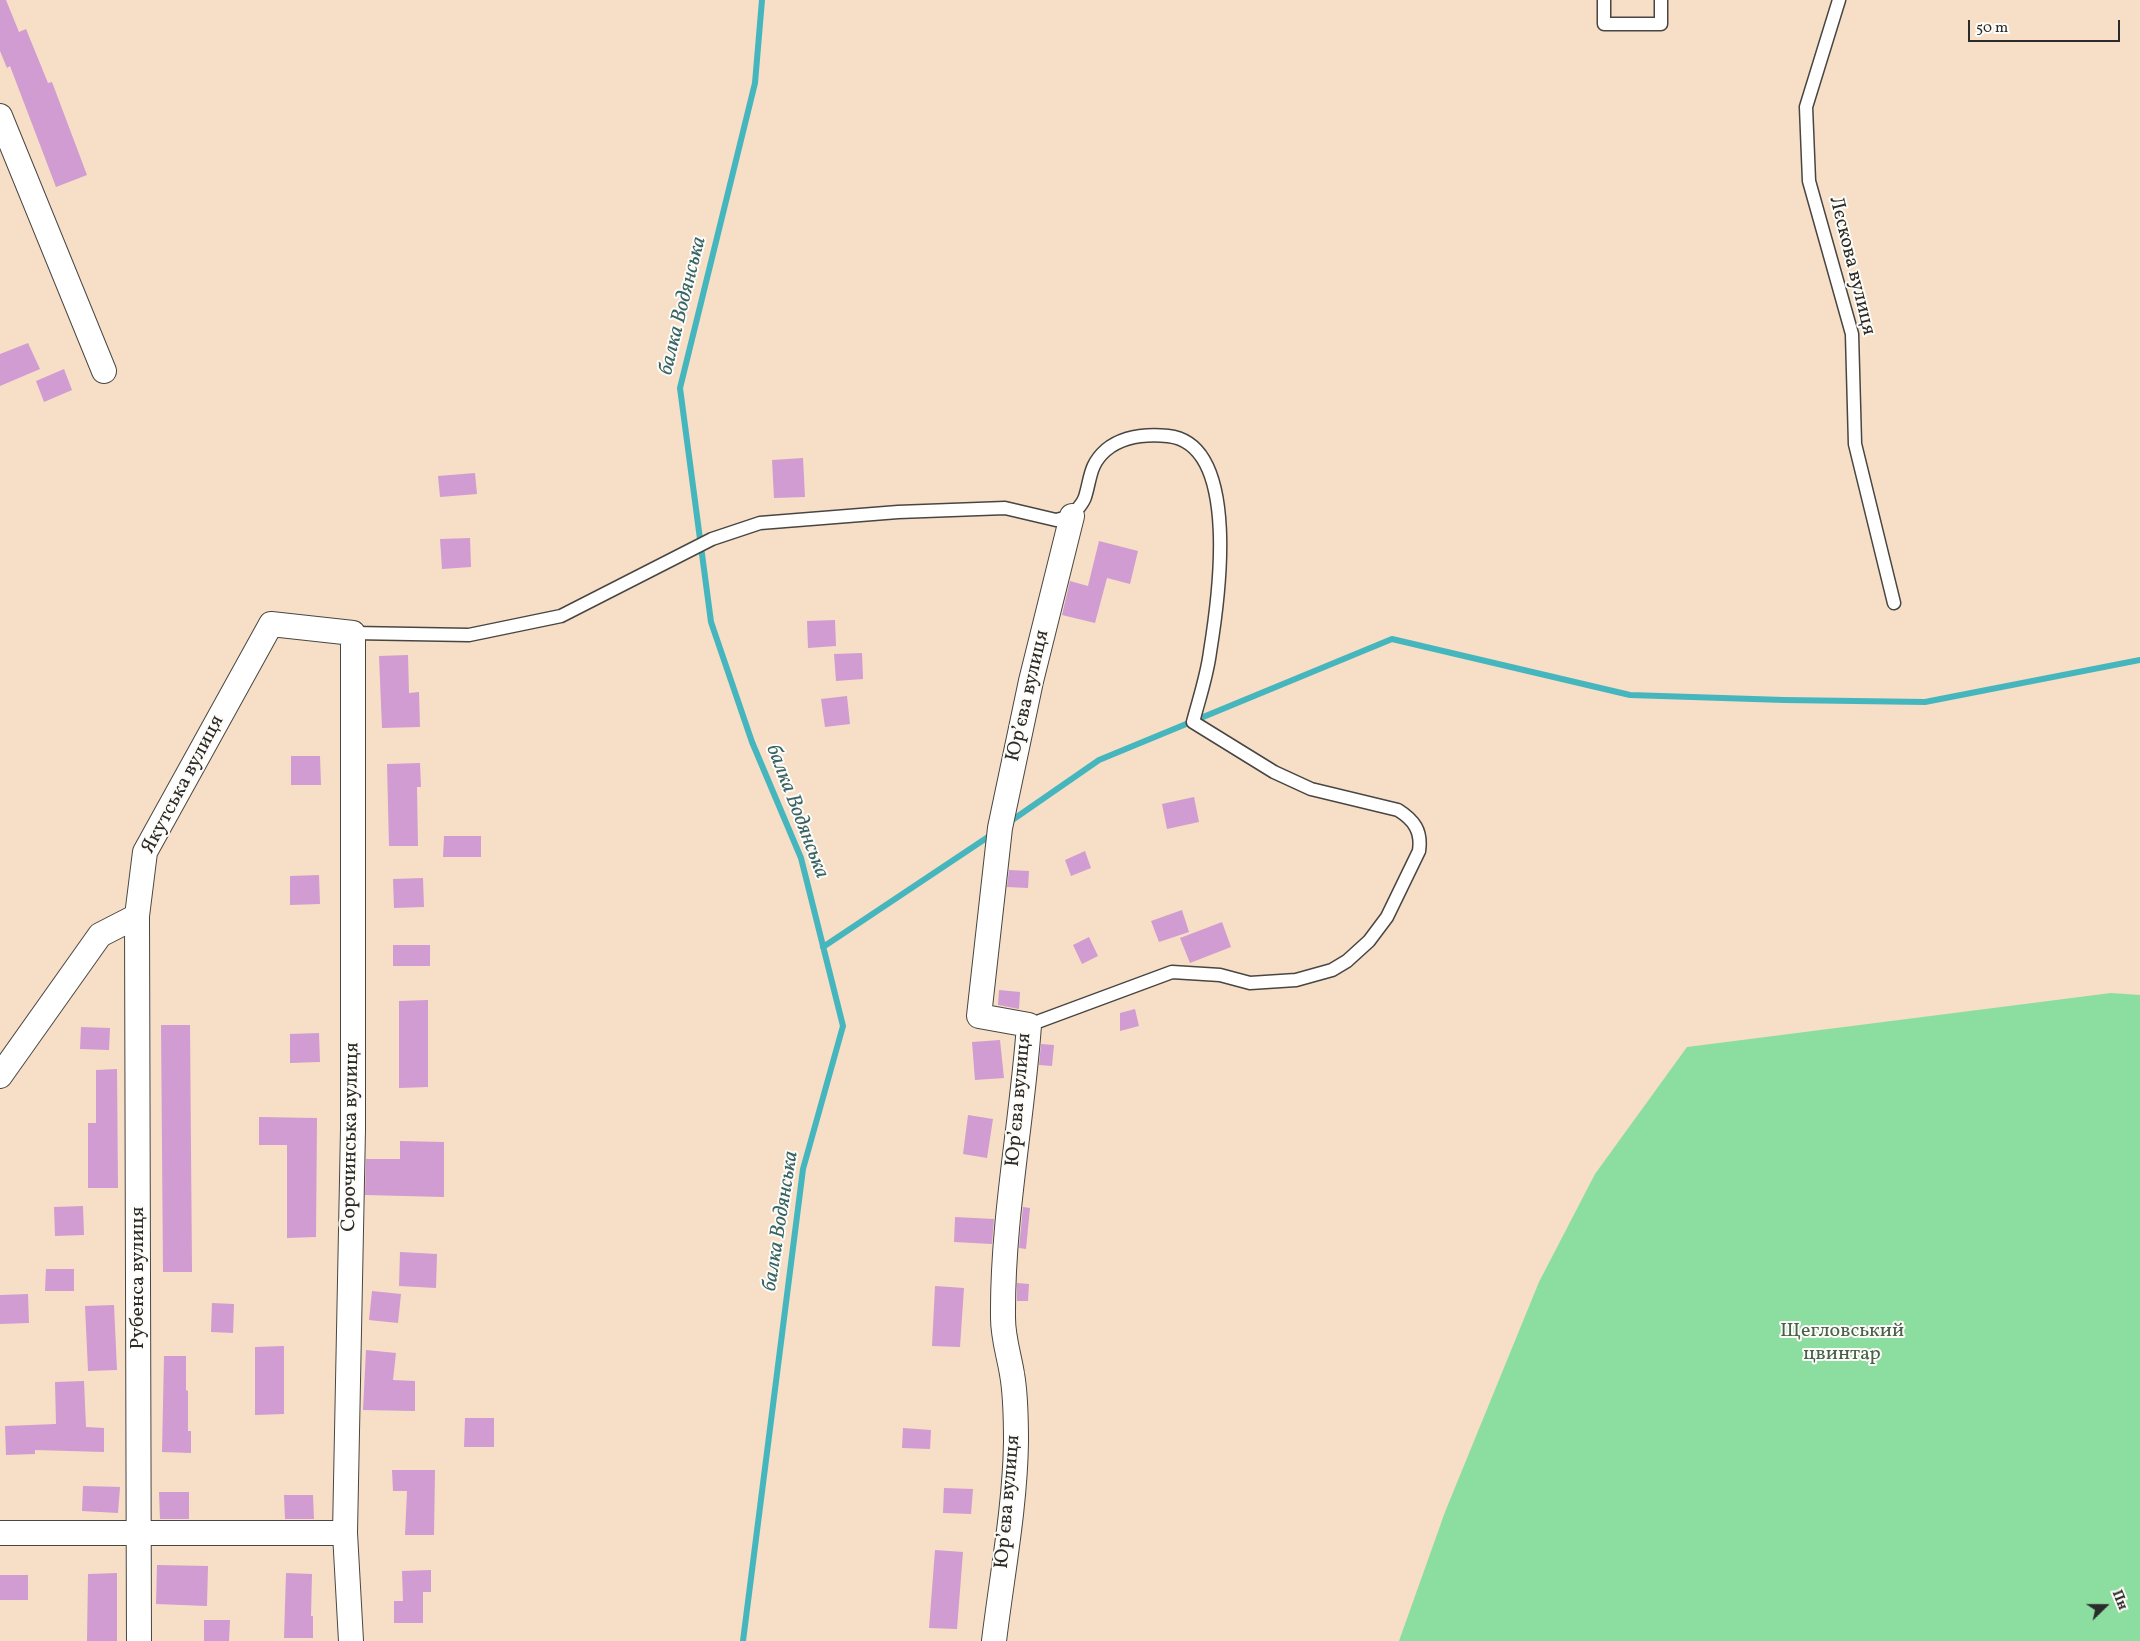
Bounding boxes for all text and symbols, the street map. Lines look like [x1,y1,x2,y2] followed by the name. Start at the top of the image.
[1970,10,2122,42] scale bar
[1976,18,2008,39] text: 50 m
[1822,194,1880,338] street label: Лєскова вулиця
[655,234,713,378] water label: балка Водянська
[1002,628,1056,764] street label: Юр’єва вулиця
[137,712,231,858] street label: Якутська вулиця
[759,742,833,882] water label: балка Водянська
[1002,1032,1038,1168] street label: Юр’єва вулиця
[338,1042,366,1232] street label: Сорочинська вулиця
[759,1149,805,1293] water label: балка Водянська
[127,1206,151,1350] street label: Рубенса вулиця
[1780,1320,1904,1367] park label: Щегловський цвинтар
[991,1434,1027,1570] street label: Юр’єва вулиця
[2080,1581,2130,1631] north arrow
[2107,1587,2132,1613] text: Пн

